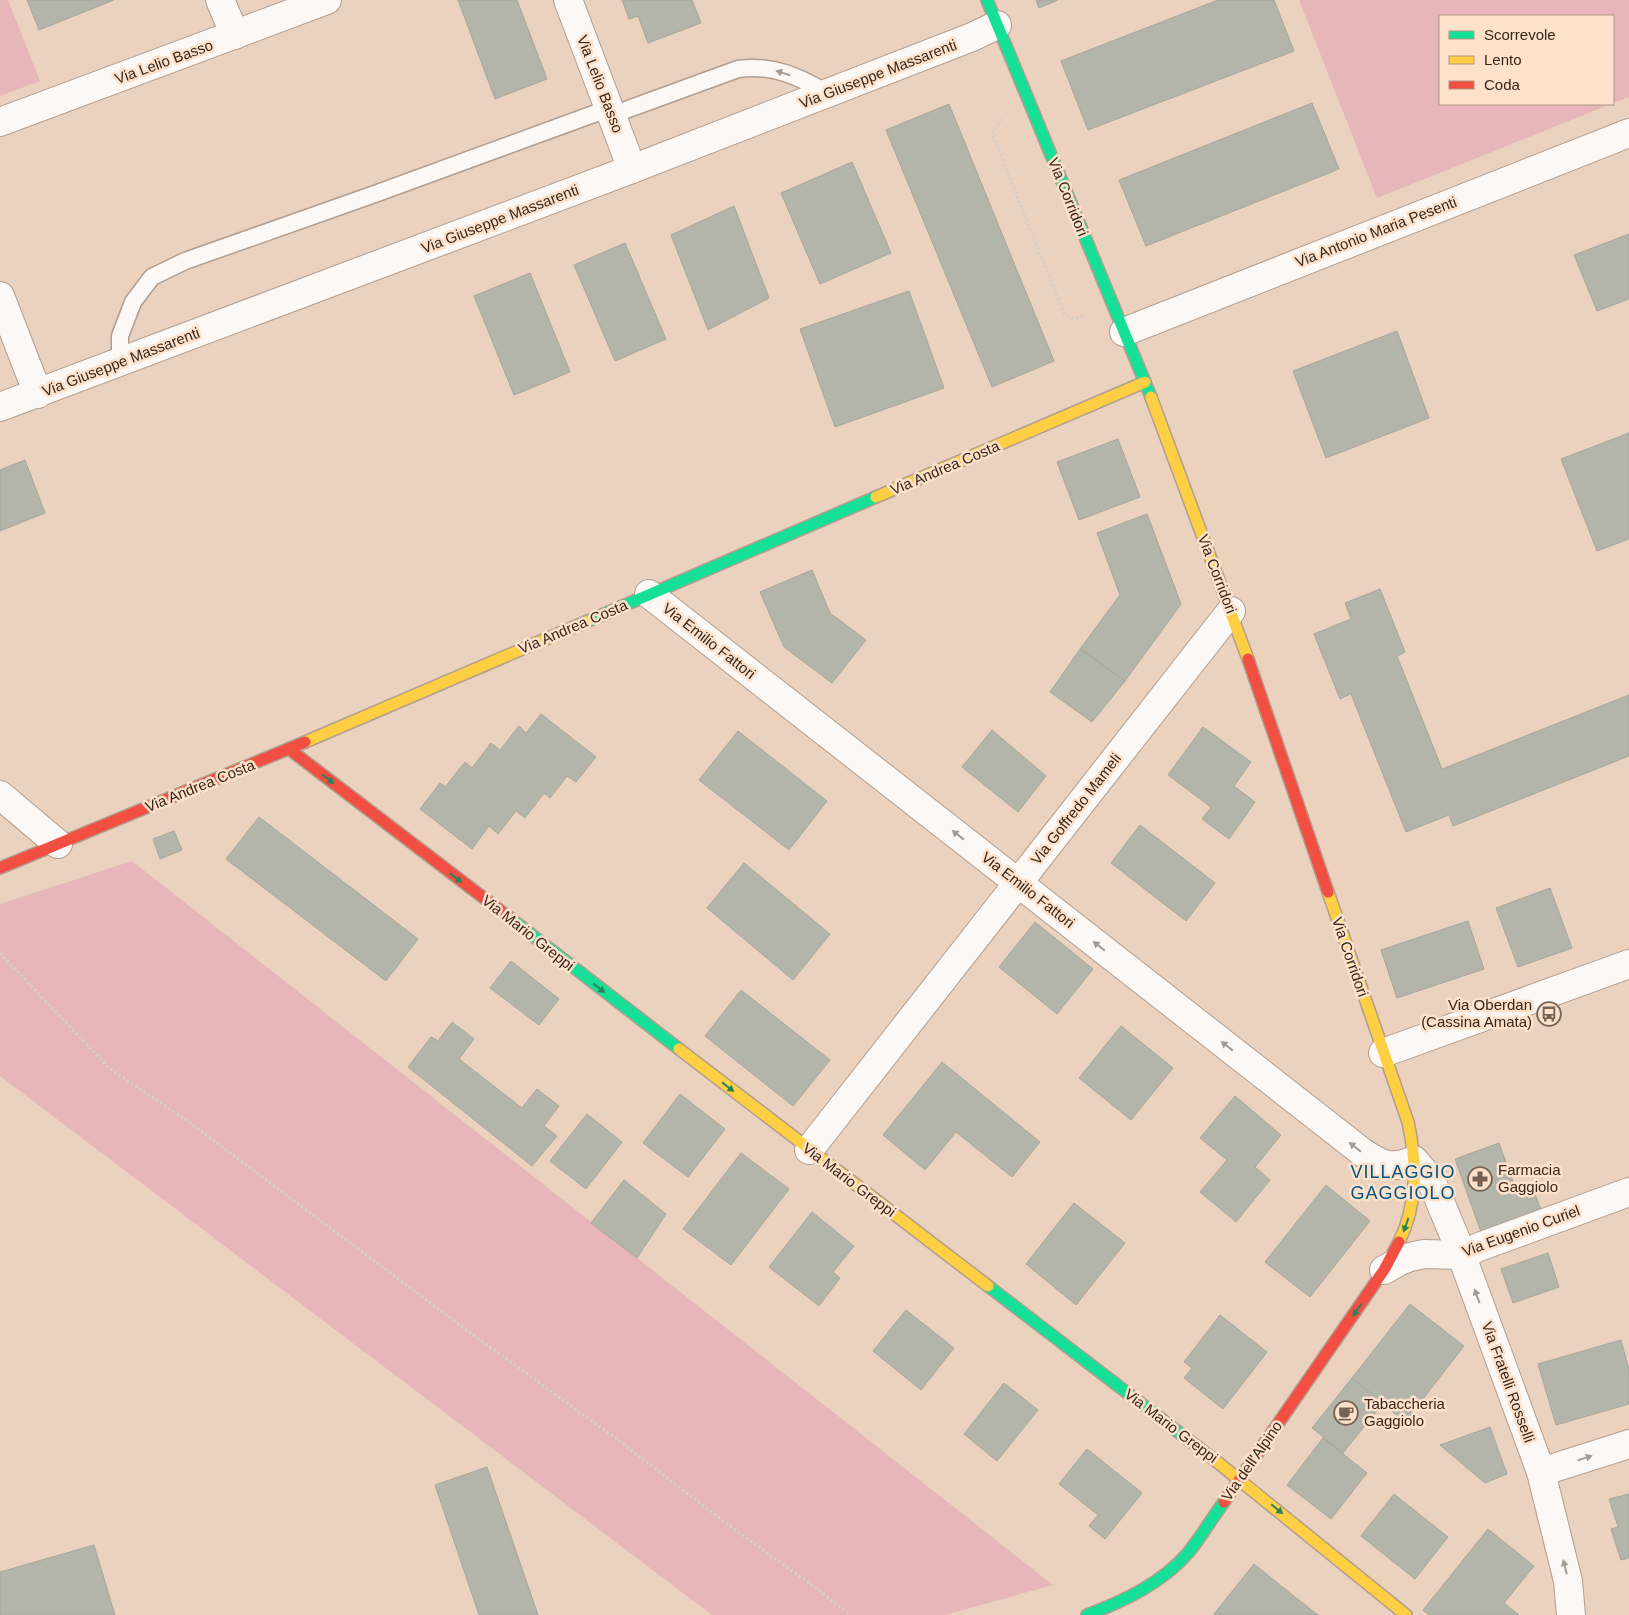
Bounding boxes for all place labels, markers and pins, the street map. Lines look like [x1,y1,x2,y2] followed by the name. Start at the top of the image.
[1421,996,1532,1030] place label: Via Oberdan (Cassina Amata)
[1536,1001,1562,1027] bus stop icon: Via Oberdan (Cassina Amata)
[1498,1161,1561,1195] place label: Farmacia Gaggiolo
[1467,1166,1493,1192] pharmacy icon: Farmacia Gaggiolo
[1364,1395,1446,1429] place label: Tabaccheria Gaggiolo
[1333,1400,1359,1426] cafe icon: Tabaccheria Gaggiolo

